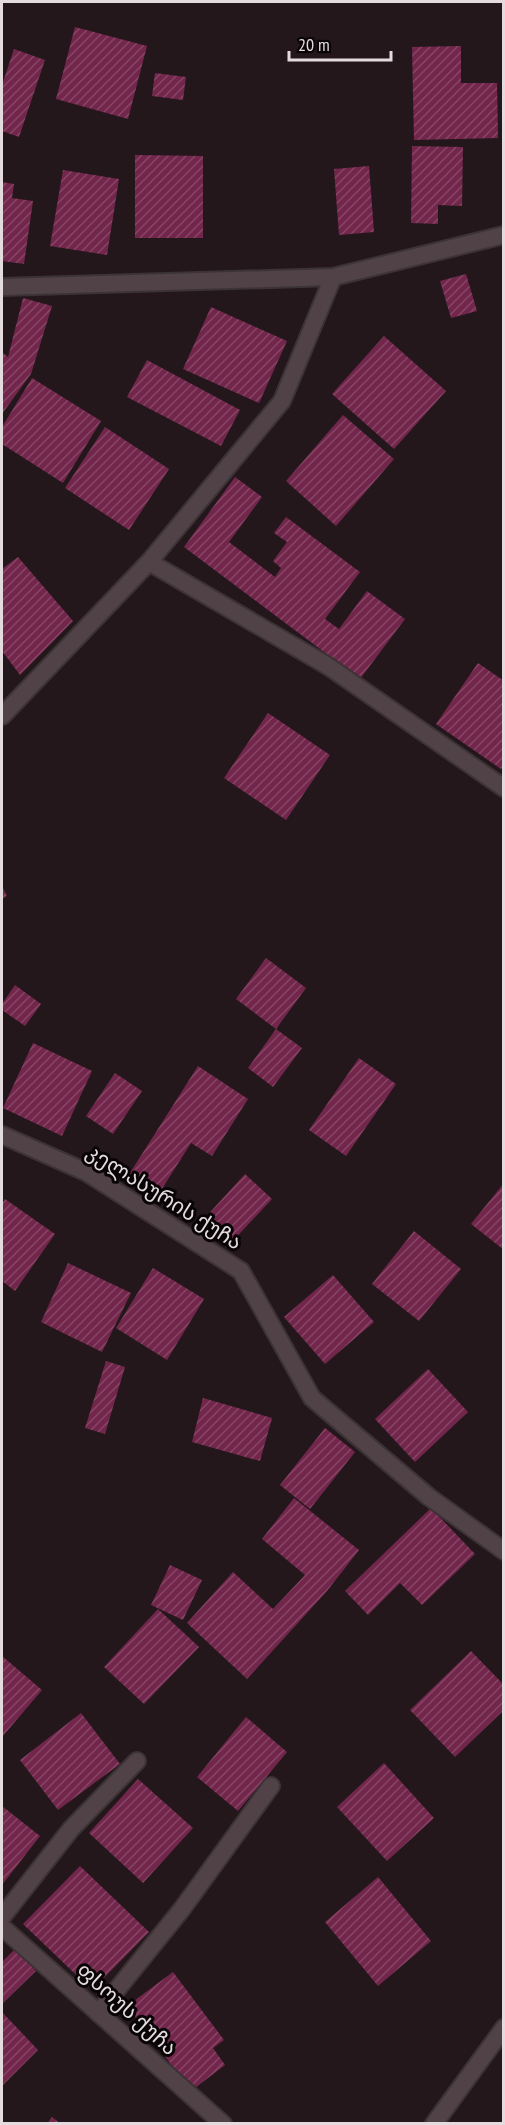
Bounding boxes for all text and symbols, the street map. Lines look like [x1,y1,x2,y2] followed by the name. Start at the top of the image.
[289,24,391,62] scale bar
[298,33,330,56] text: 20 m
[81,1138,247,1255] street label: კელასურის ქუჩა
[71,1956,183,2061] street label: ფსოუს ქუჩა

